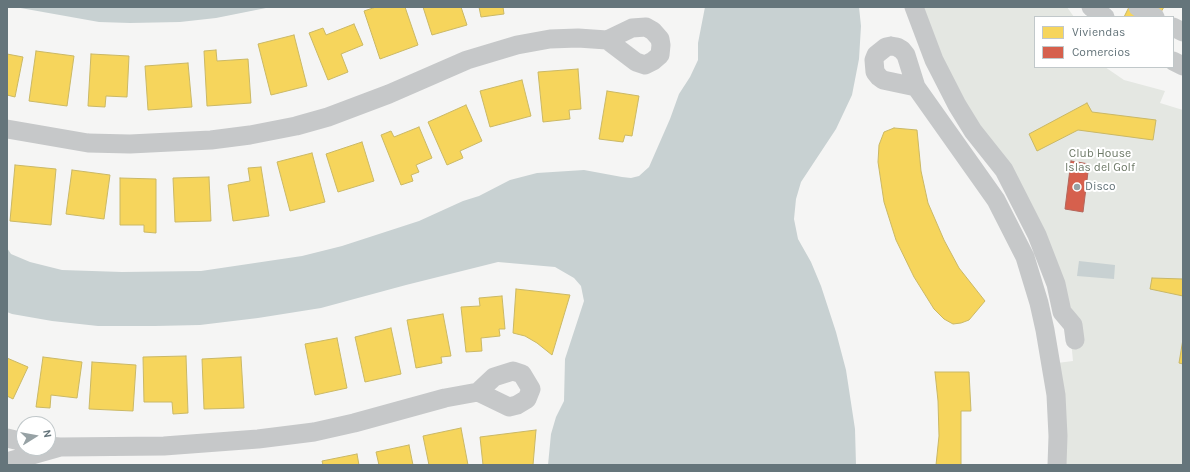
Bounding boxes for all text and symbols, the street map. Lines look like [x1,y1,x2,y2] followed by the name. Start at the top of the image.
[1034,16,1174,68] legend
[1072,25,1125,39] text: Viviendas
[1072,45,1130,59] text: Comercios
[1065,147,1135,175] park label: Club House Islas del Golf
[1085,180,1116,194] place label: Disco
[1072,182,1082,192] marker: Disco
[16,416,56,456] north arrow
[40,429,54,439] text: N

